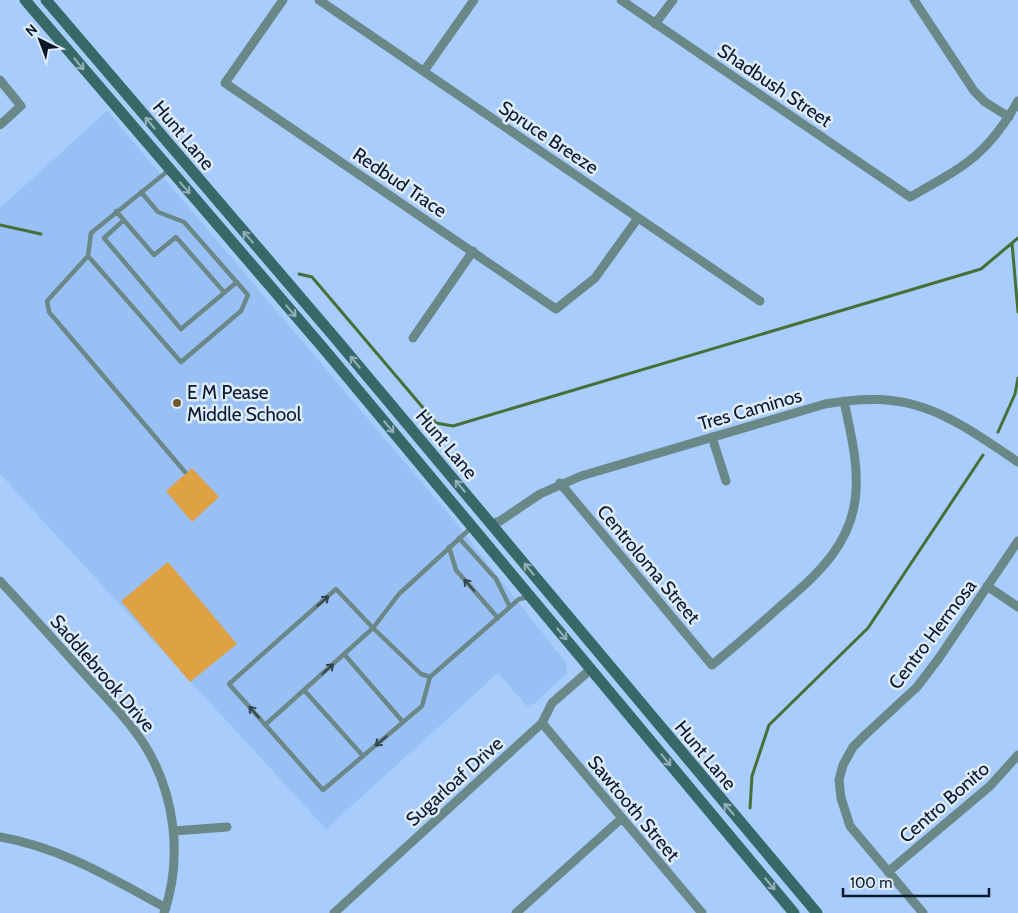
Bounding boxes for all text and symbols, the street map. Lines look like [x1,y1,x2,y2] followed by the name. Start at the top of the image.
[15,15,65,65] north arrow
[22,20,41,40] text: N
[713,39,837,132] street label: Shadbush Street
[74,57,85,70] one-way arrow
[148,96,219,175] street label: Hunt Lane
[495,96,603,179] street label: Spruce Breeze
[144,116,156,129] one-way arrow
[348,143,451,222] street label: Redbud Trace
[179,181,190,194] one-way arrow
[242,231,253,244] one-way arrow
[285,304,297,317] one-way arrow
[349,356,360,369] one-way arrow
[187,381,302,426] place label: E M Pease Middle School
[696,384,805,435] street label: Tres Caminos
[171,397,183,409] marker: E M Pease Middle School
[411,405,482,484] street label: Hunt Lane
[383,420,394,433] one-way arrow
[454,480,465,493] one-way arrow
[592,500,705,629] street label: Centroloma Street
[523,563,534,576] one-way arrow
[884,575,981,694] street label: Centro Hermosa
[463,579,475,592] one-way arrow
[316,595,329,607] one-way arrow
[45,610,160,737] street label: Saddlebrook Drive
[557,627,568,640] one-way arrow
[321,663,334,675] one-way arrow
[249,706,260,719] one-way arrow
[670,716,741,795] street label: Hunt Lane
[401,732,508,831] street label: Sugarloaf Drive
[375,735,388,746] one-way arrow
[583,751,685,866] street label: Sawtooth Street
[660,753,671,766] one-way arrow
[895,757,994,848] street label: Centro Bonito
[723,803,734,816] one-way arrow
[843,866,989,898] scale bar
[850,874,892,892] text: 100 m
[764,878,775,891] one-way arrow

